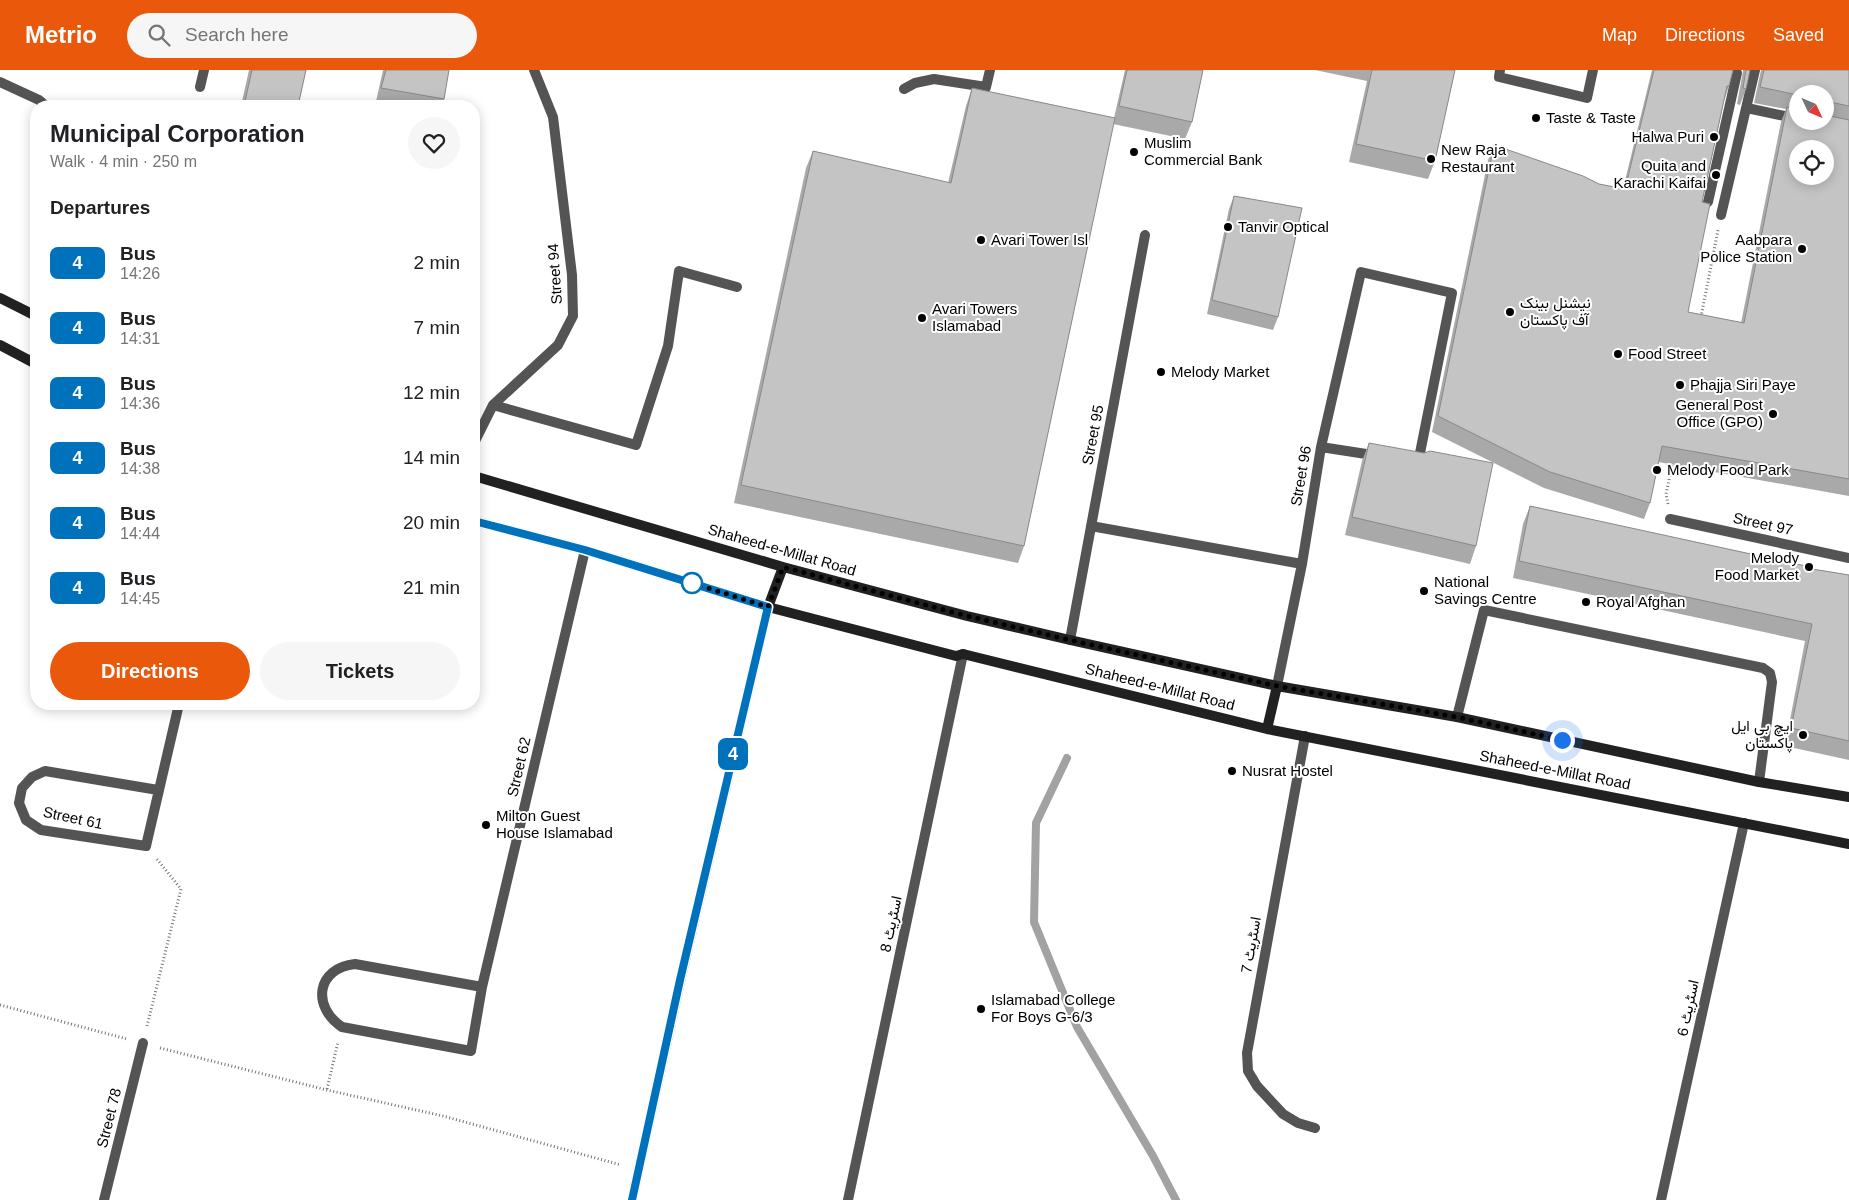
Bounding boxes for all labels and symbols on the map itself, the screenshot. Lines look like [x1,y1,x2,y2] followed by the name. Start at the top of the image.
[1789,85,1834,130] north arrow
[1546,109,1636,126] place label: Taste & Taste
[1530,112,1542,124] marker: Taste & Taste
[1631,128,1704,145] place label: Halwa Puri
[1708,131,1720,143] marker: Halwa Puri
[1144,134,1263,168] place label: Muslim Commercial Bank
[1441,141,1515,175] place label: New Raja Restaurant
[1128,146,1140,158] marker: Muslim Commercial Bank
[1425,153,1437,165] marker: New Raja Restaurant
[1613,157,1706,191] place label: Quita and Karachi Kaifai
[1710,169,1722,181] marker: Quita and Karachi Kaifai
[1238,218,1329,235] place label: Tanvir Optical
[1222,221,1234,233] marker: Tanvir Optical
[991,231,1088,248] place label: Avari Tower Isl
[1700,231,1793,265] place label: Aabpara Police Station
[975,234,987,246] marker: Avari Tower Isl
[544,243,565,305] street label: Street 94
[1796,243,1808,255] marker: Aabpara Police Station
[1520,294,1591,330] place label: نیشنل بینک آف پاکستان
[932,300,1017,334] place label: Avari Towers Islamabad
[1504,306,1516,318] marker: نیشنل بینک آف پاکستان
[916,312,928,324] marker: Avari Towers Islamabad
[1628,345,1707,362] place label: Food Street
[1612,348,1624,360] marker: Food Street
[1171,363,1270,380] place label: Melody Market
[1155,366,1167,378] marker: Melody Market
[1690,376,1796,393] place label: Phajja Siri Paye
[1674,379,1686,391] marker: Phajja Siri Paye
[1675,396,1764,430] place label: General Post Office (GPO)
[1078,403,1107,466] street label: Street 95
[1767,408,1779,420] marker: General Post Office (GPO)
[1287,444,1314,507] street label: Street 96
[1667,461,1789,478] place label: Melody Food Park
[1651,464,1663,476] marker: Melody Food Park
[1732,509,1795,538] street label: Street 97
[706,520,858,579] street label: Shaheed-e-Millat Road
[1715,549,1800,583] place label: Melody Food Market
[1803,561,1815,573] marker: Melody Food Market
[681,572,703,594] unlabelled marker
[1434,573,1537,607] place label: National Savings Centre
[1418,585,1430,597] marker: National Savings Centre
[1596,593,1685,610] place label: Royal Afghan
[1580,596,1592,608] marker: Royal Afghan
[1084,660,1237,713] street label: Shaheed-e-Millat Road
[1731,717,1793,753] place label: ایچ بی ایل پاکستان
[1550,728,1575,753] your location
[1797,729,1809,741] marker: ایچ بی ایل پاکستان
[503,735,534,798] street label: Street 62
[717,738,749,770] line badge: 4
[1478,747,1632,792] street label: Shaheed-e-Millat Road
[1242,762,1333,779] place label: Nusrat Hostel
[1226,765,1238,777] marker: Nusrat Hostel
[42,803,105,832] street label: Street 61
[496,807,613,841] place label: Milton Guest House Islamabad
[480,819,492,831] marker: Milton Guest House Islamabad
[876,894,906,954] street label: اسٹریٹ 8
[1237,915,1265,975] street label: اسٹریٹ 7
[1673,978,1703,1038] street label: اسٹریٹ 6
[991,991,1115,1025] place label: Islamabad College For Boys G-6/3
[975,1003,987,1015] marker: Islamabad College For Boys G-6/3
[93,1086,124,1149] street label: Street 78

